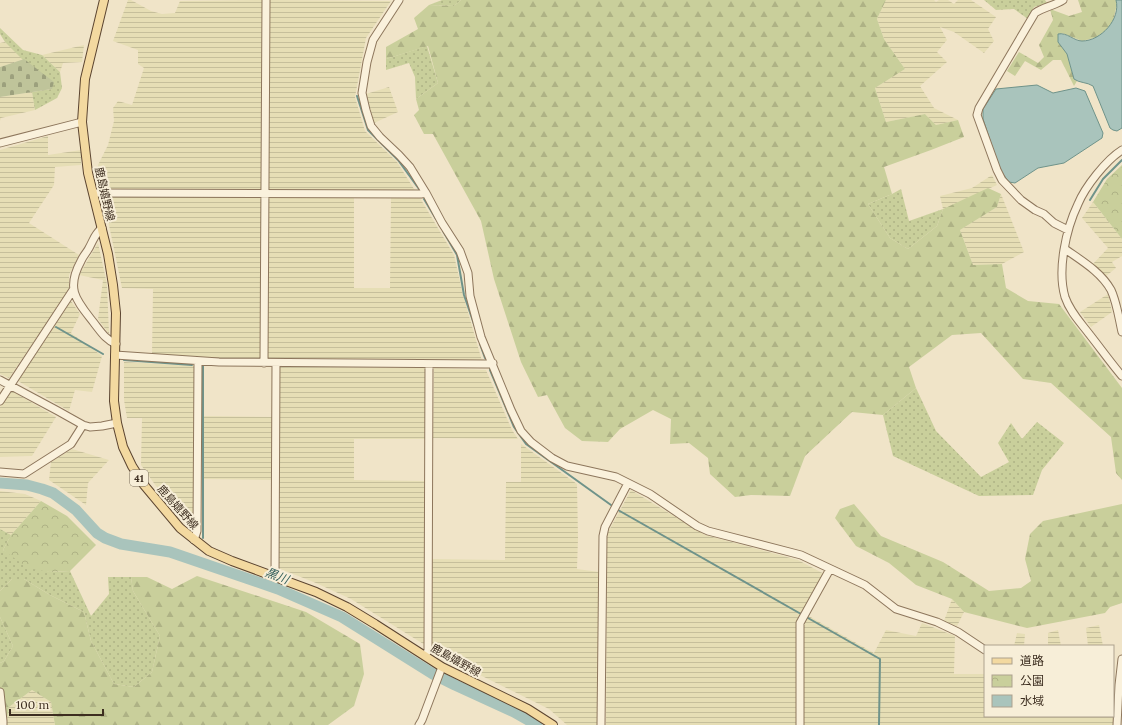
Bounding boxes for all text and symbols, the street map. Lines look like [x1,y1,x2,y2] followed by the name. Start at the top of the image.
[92,166,118,222] street label: 鹿島嬉野線
[130,470,148,486] road number: 41
[154,482,202,532] street label: 鹿島嬉野線
[263,564,293,588] water label: 黒川
[429,641,483,679] street label: 鹿島嬉野線
[984,645,1114,717] legend
[1020,653,1044,668] text: 道路
[1020,673,1044,688] text: 公園
[10,691,103,717] scale bar
[1020,693,1044,708] text: 水域
[16,697,49,712] text: 100 m

